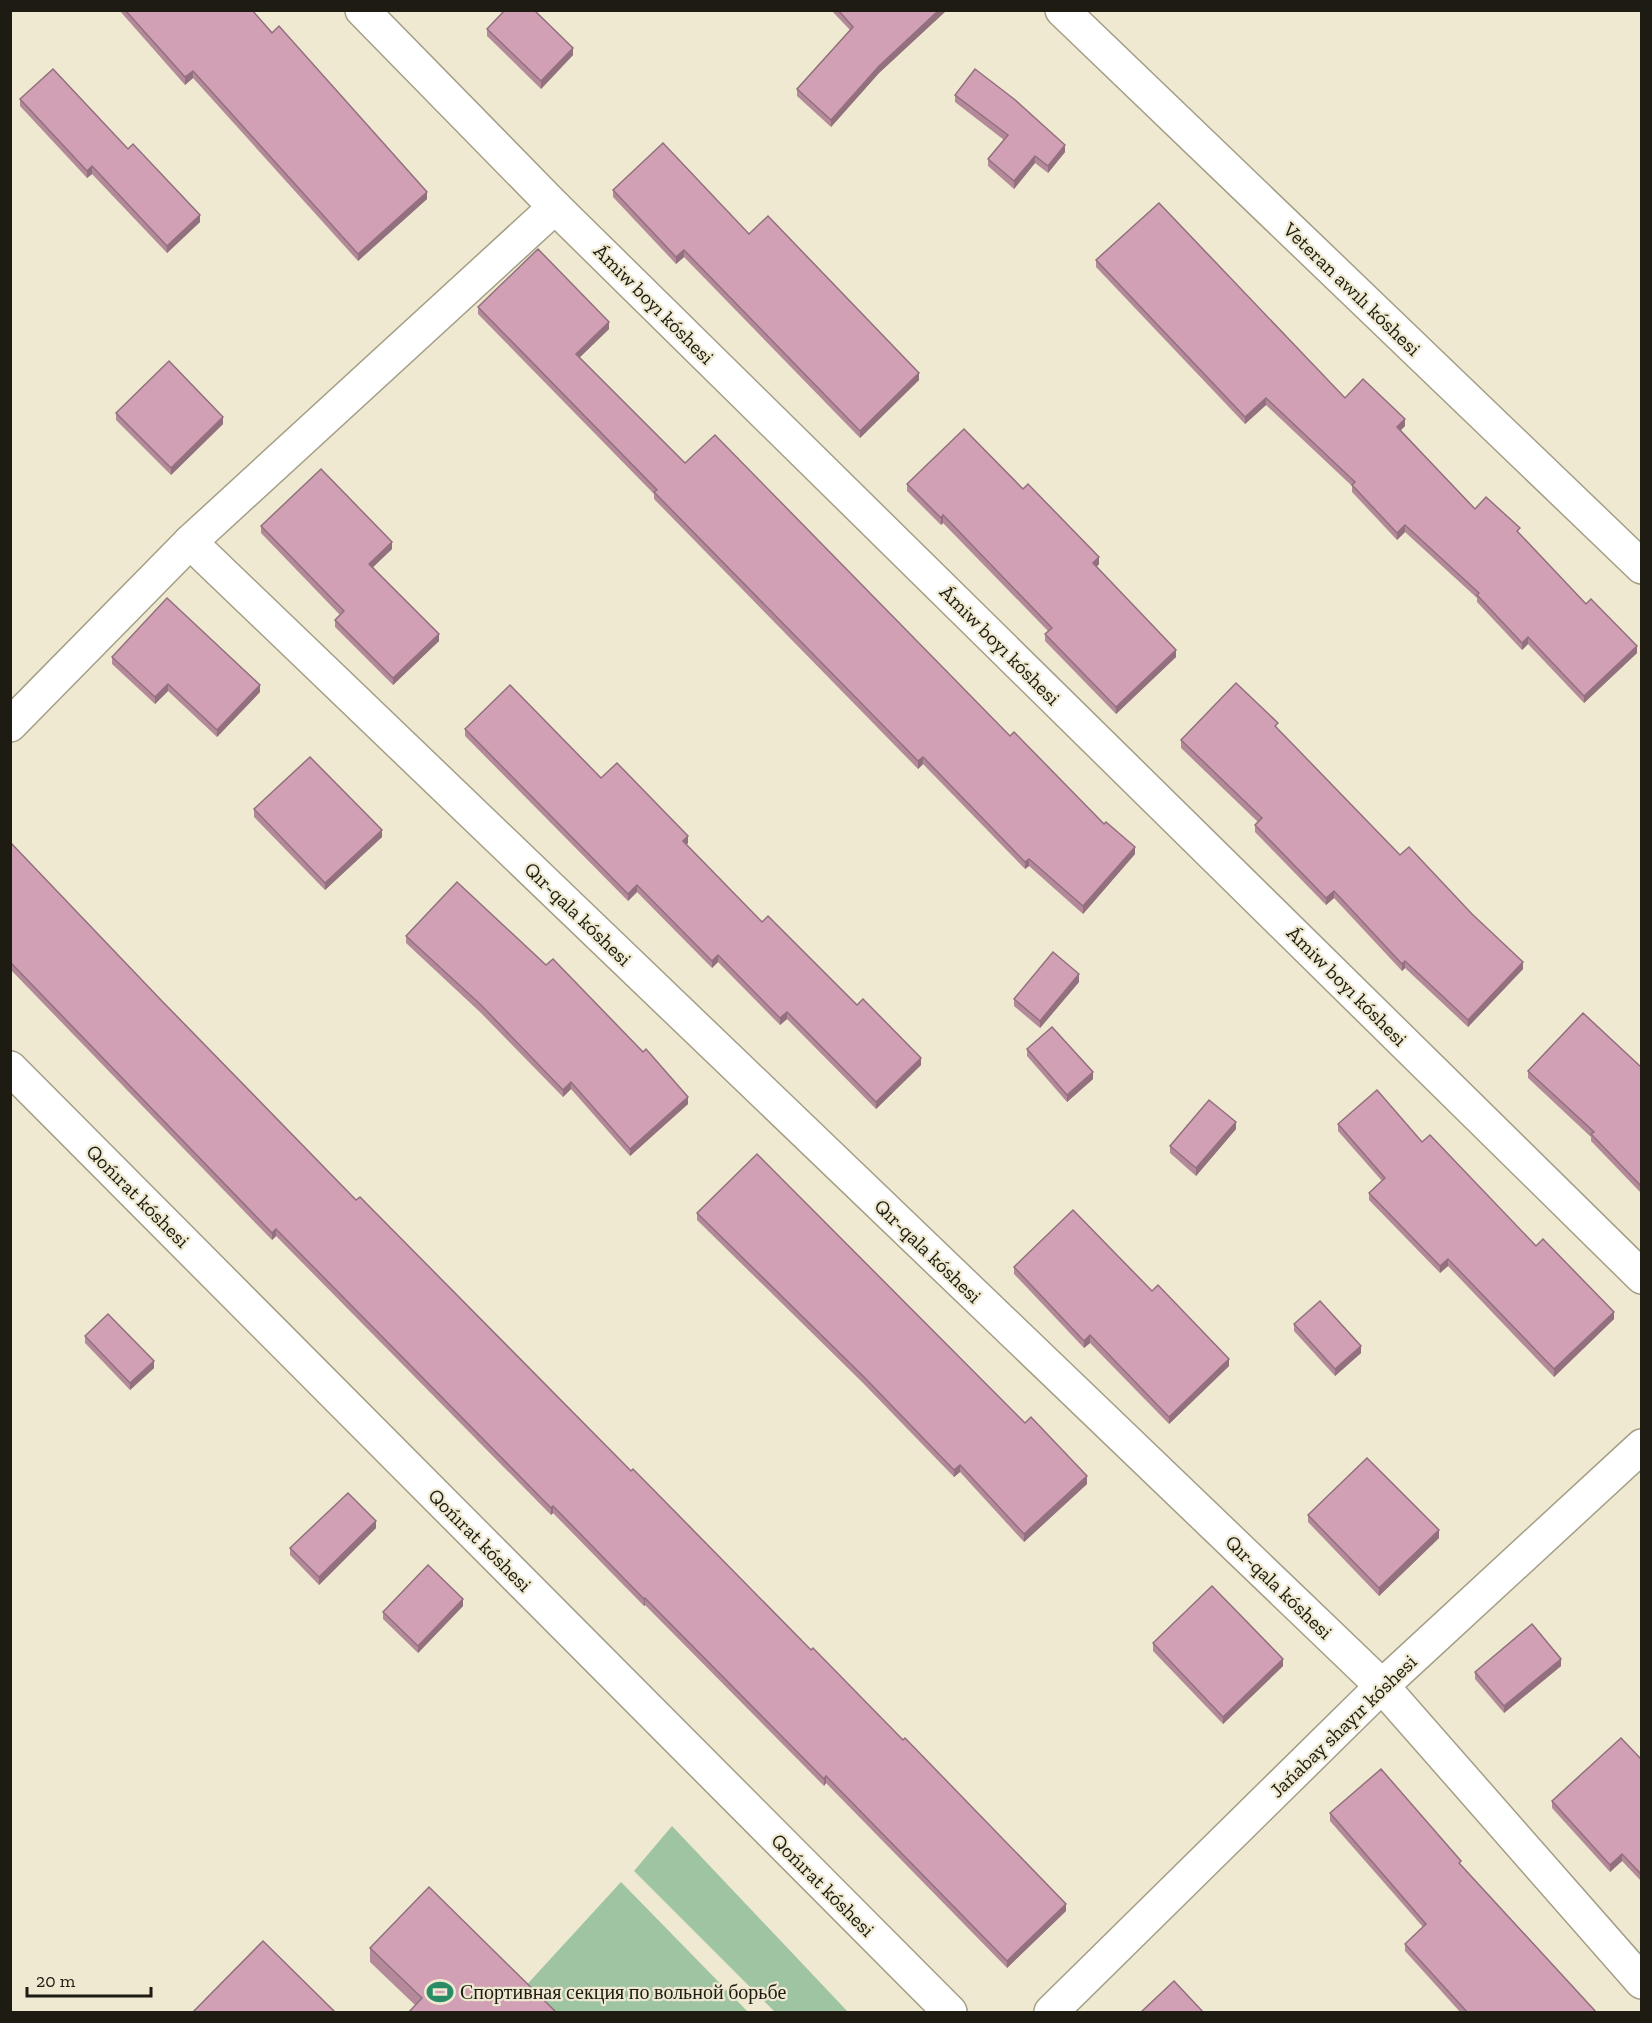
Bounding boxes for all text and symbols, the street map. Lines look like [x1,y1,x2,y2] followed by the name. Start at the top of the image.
[1278,217,1426,361] street label: Veteran awılı kóshesi
[589,239,719,369] street label: Ámiw boyı kóshesi
[935,580,1065,710] street label: Ámiw boyı kóshesi
[519,857,637,971] street label: Qır-qala kóshesi
[1282,921,1412,1051] street label: Ámiw boyı kóshesi
[81,1139,195,1253] street label: Qońırat kóshesi
[869,1194,987,1308] street label: Qır-qala kóshesi
[423,1483,537,1597] street label: Qońırat kóshesi
[1220,1530,1338,1644] street label: Qır-qala kóshesi
[1264,1649,1422,1802] street label: Jańabay shayır kóshesi
[766,1828,880,1942] street label: Qońırat kóshesi
[27,1960,152,1998] scale bar
[36,1970,76,1992] text: 20 m
[425,1977,455,2007] sports icon: Спортивная секция по вольной борьбе
[460,1980,786,2004] place label: Спортивная секция по вольной борьбе

